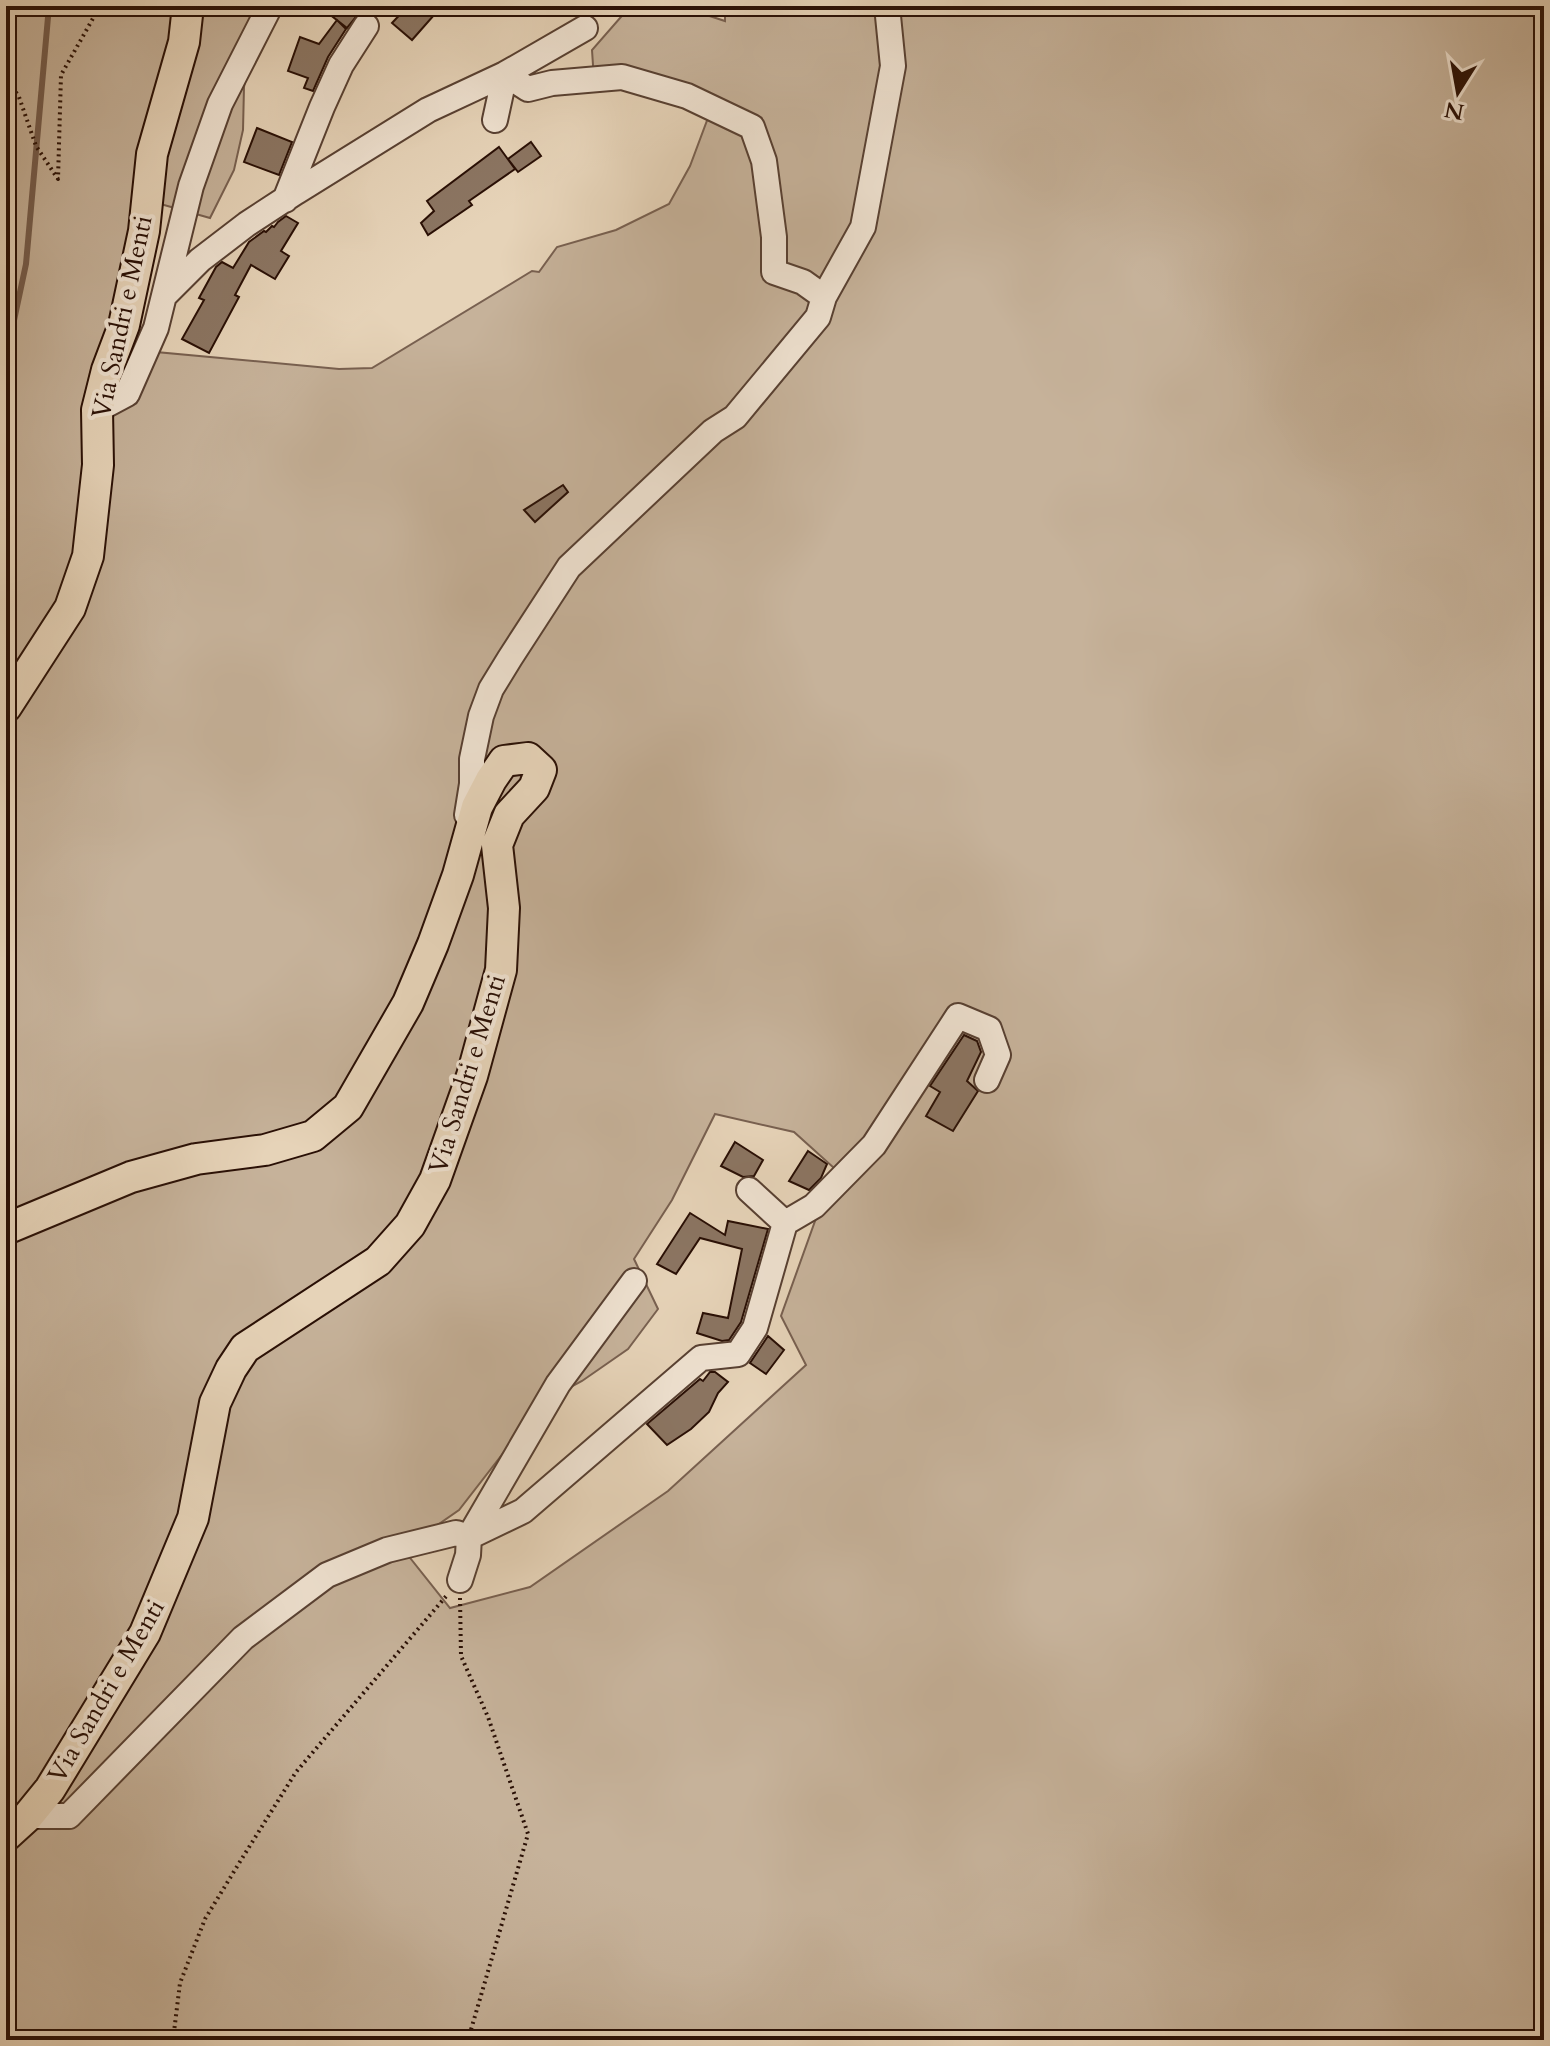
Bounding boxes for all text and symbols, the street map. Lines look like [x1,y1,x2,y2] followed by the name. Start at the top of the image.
[1418,52,1498,132] north arrow
[1442,94,1467,127] text: N
[83,212,161,422] street label: Via Sandri e Menti
[420,970,514,1178] street label: Via Sandri e Menti
[39,1593,173,1789] street label: Via Sandri e Menti

